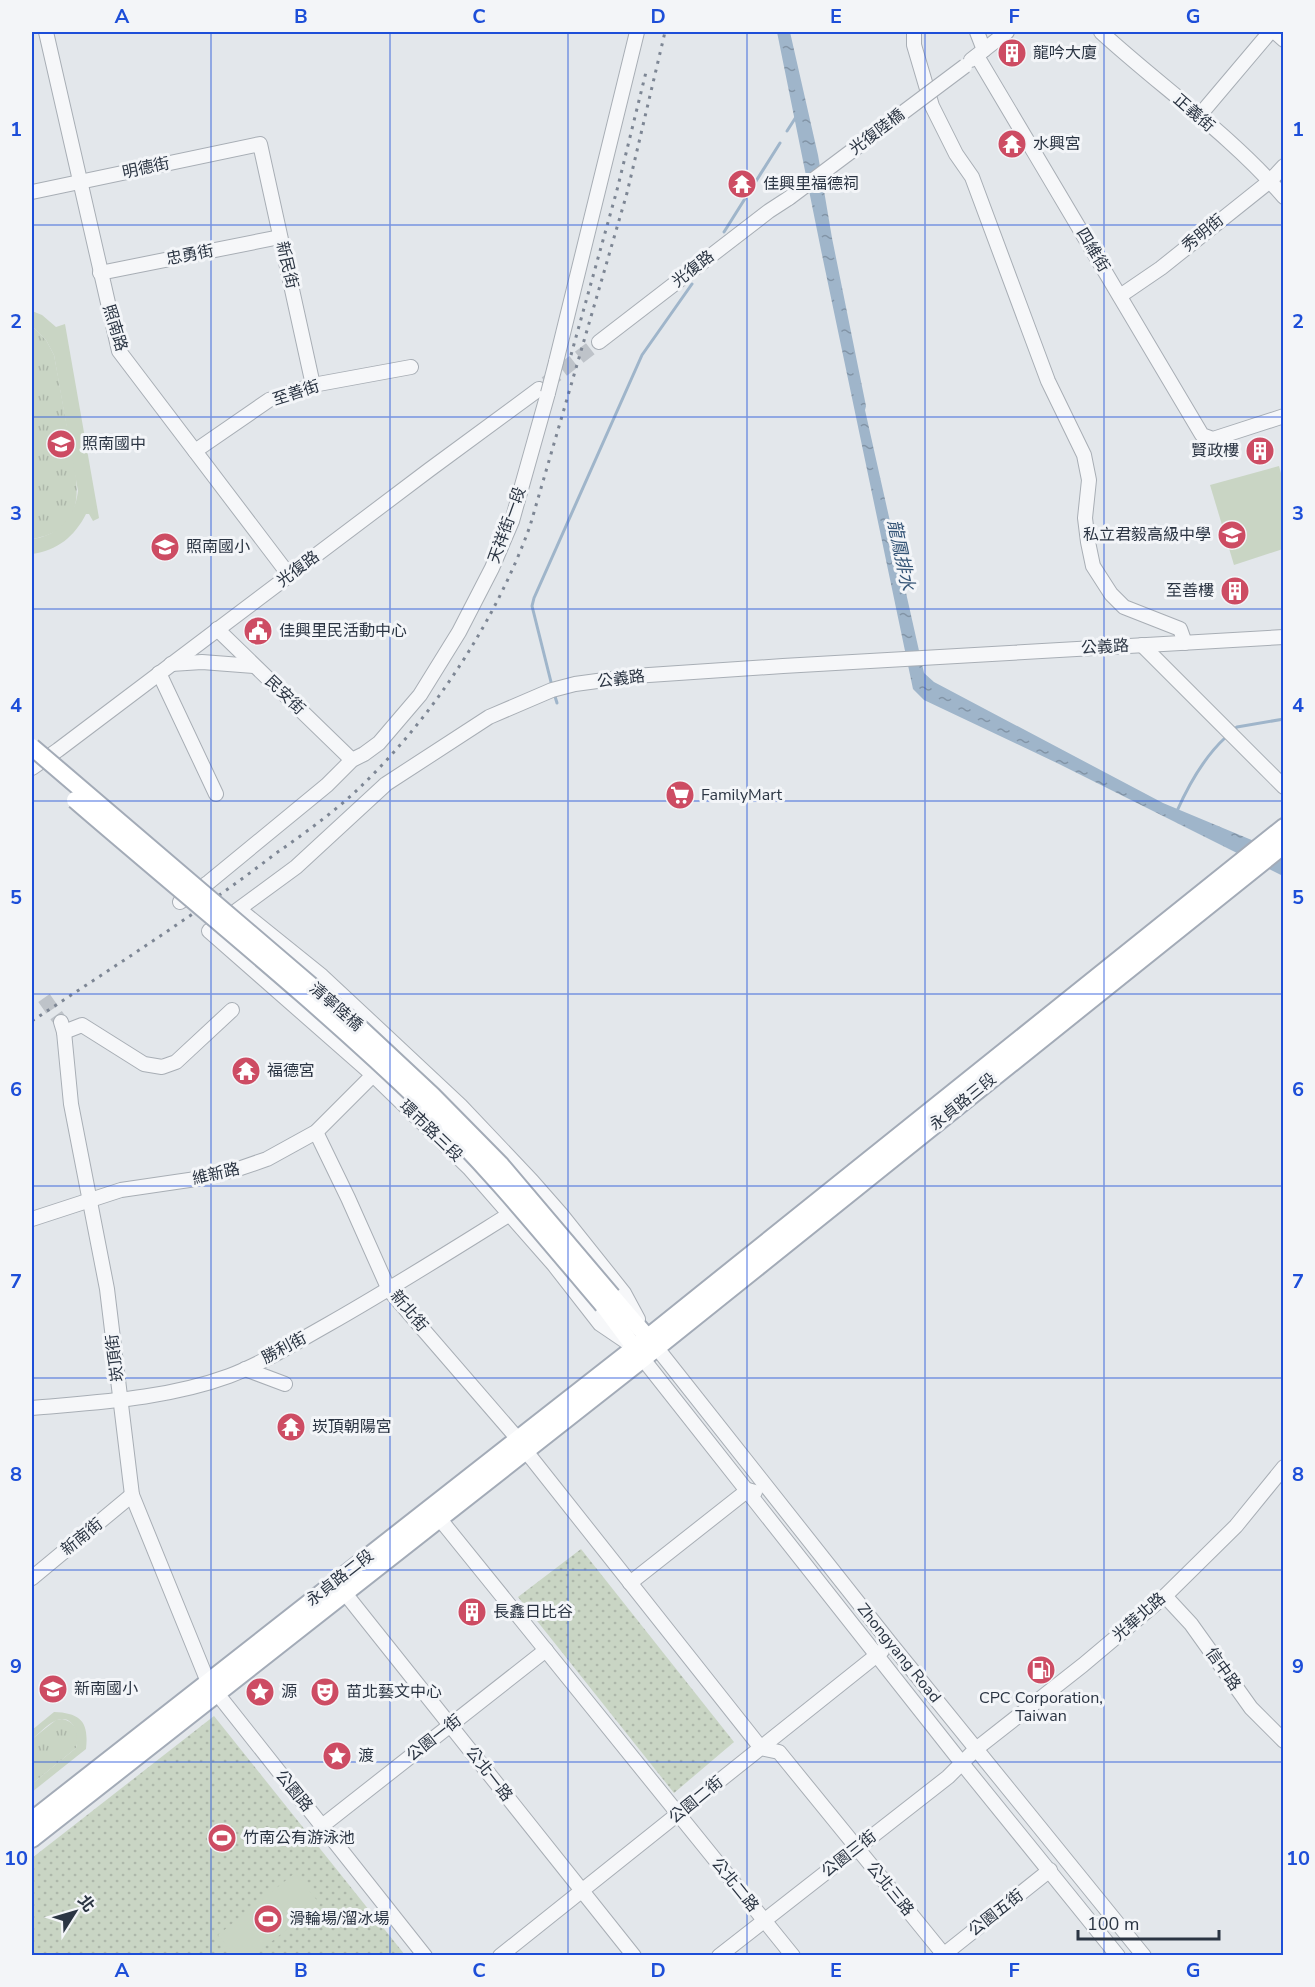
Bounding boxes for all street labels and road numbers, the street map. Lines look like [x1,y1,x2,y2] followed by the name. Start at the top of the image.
[1169,89,1219,137] street label: 正義街
[845,104,909,160] street label: 光復陸橋
[120,152,172,184] street label: 明德街
[1177,209,1229,257] street label: 秀明街
[1071,224,1115,276] street label: 四維街
[271,239,303,291] street label: 新民街
[164,240,216,270] street label: 忠勇街
[667,246,719,292] street label: 光復路
[97,302,133,354] street label: 照南路
[270,375,322,411] street label: 至善街
[483,484,531,566] street label: 天祥街一段
[272,546,324,592] street label: 光復路
[1080,635,1130,659] street label: 公義路
[596,665,646,693] street label: 公義路
[260,670,310,720] street label: 民安街
[305,978,367,1036] street label: 清寧陸橋
[925,1068,1001,1136] street label: 永貞路三段
[395,1095,467,1167] street label: 環市路三段
[190,1158,242,1190] street label: 維新路
[385,1286,433,1336] street label: 新北街
[258,1327,310,1369] street label: 勝利街
[101,1333,129,1383] street label: 崁頂街
[56,1513,108,1561] street label: 新南街
[302,1545,378,1611] street label: 永貞路二段
[1108,1588,1170,1646] street label: 光華北路
[852,1599,946,1707] street label: Zhongyang Road
[1200,1643,1246,1695] street label: 信中路
[402,1710,466,1766] street label: 公園一街
[461,1742,517,1806] street label: 公北一路
[270,1765,318,1817] street label: 公園路
[664,1771,728,1829] street label: 公園二街
[817,1826,881,1882] street label: 公園三街
[706,1853,764,1917] street label: 公北二路
[861,1857,919,1921] street label: 公北三路
[964,1885,1028,1941] street label: 公園五街

